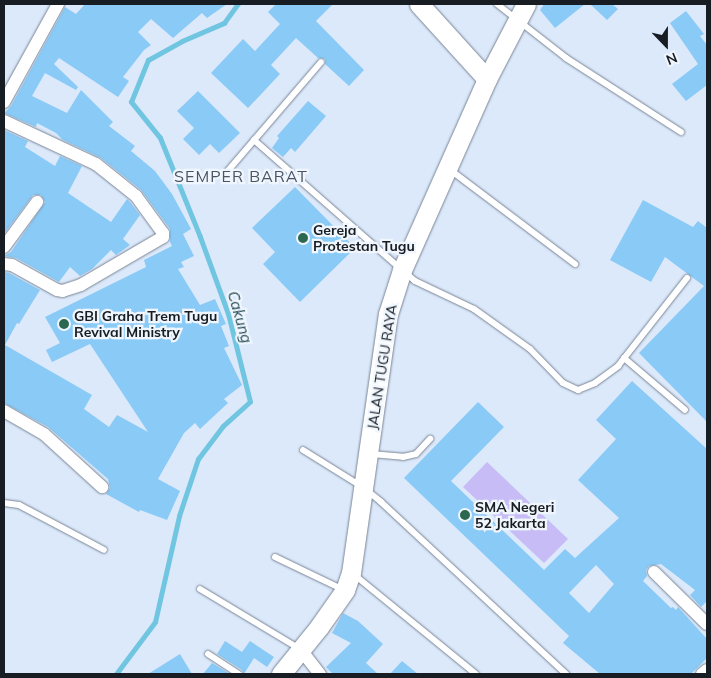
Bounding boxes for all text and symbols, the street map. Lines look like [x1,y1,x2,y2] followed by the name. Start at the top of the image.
[641,20,691,70] north arrow
[663,49,680,69] text: N
[173,166,309,186] district label: SEMPER BARAT
[313,222,415,254] place label: Gereja Protestan Tugu
[297,232,309,244] marker: Gereja Protestan Tugu
[224,289,256,345] water label: Cakung
[364,303,400,431] street label: JALAN TUGU RAYA
[74,308,217,341] place label: GBI Graha Trem Tugu Revival Ministry
[58,318,70,330] marker: GBI Graha Trem Tugu Revival Ministry
[475,499,554,532] place label: SMA Negeri 52 Jakarta
[459,509,471,521] marker: SMA Negeri 52 Jakarta

